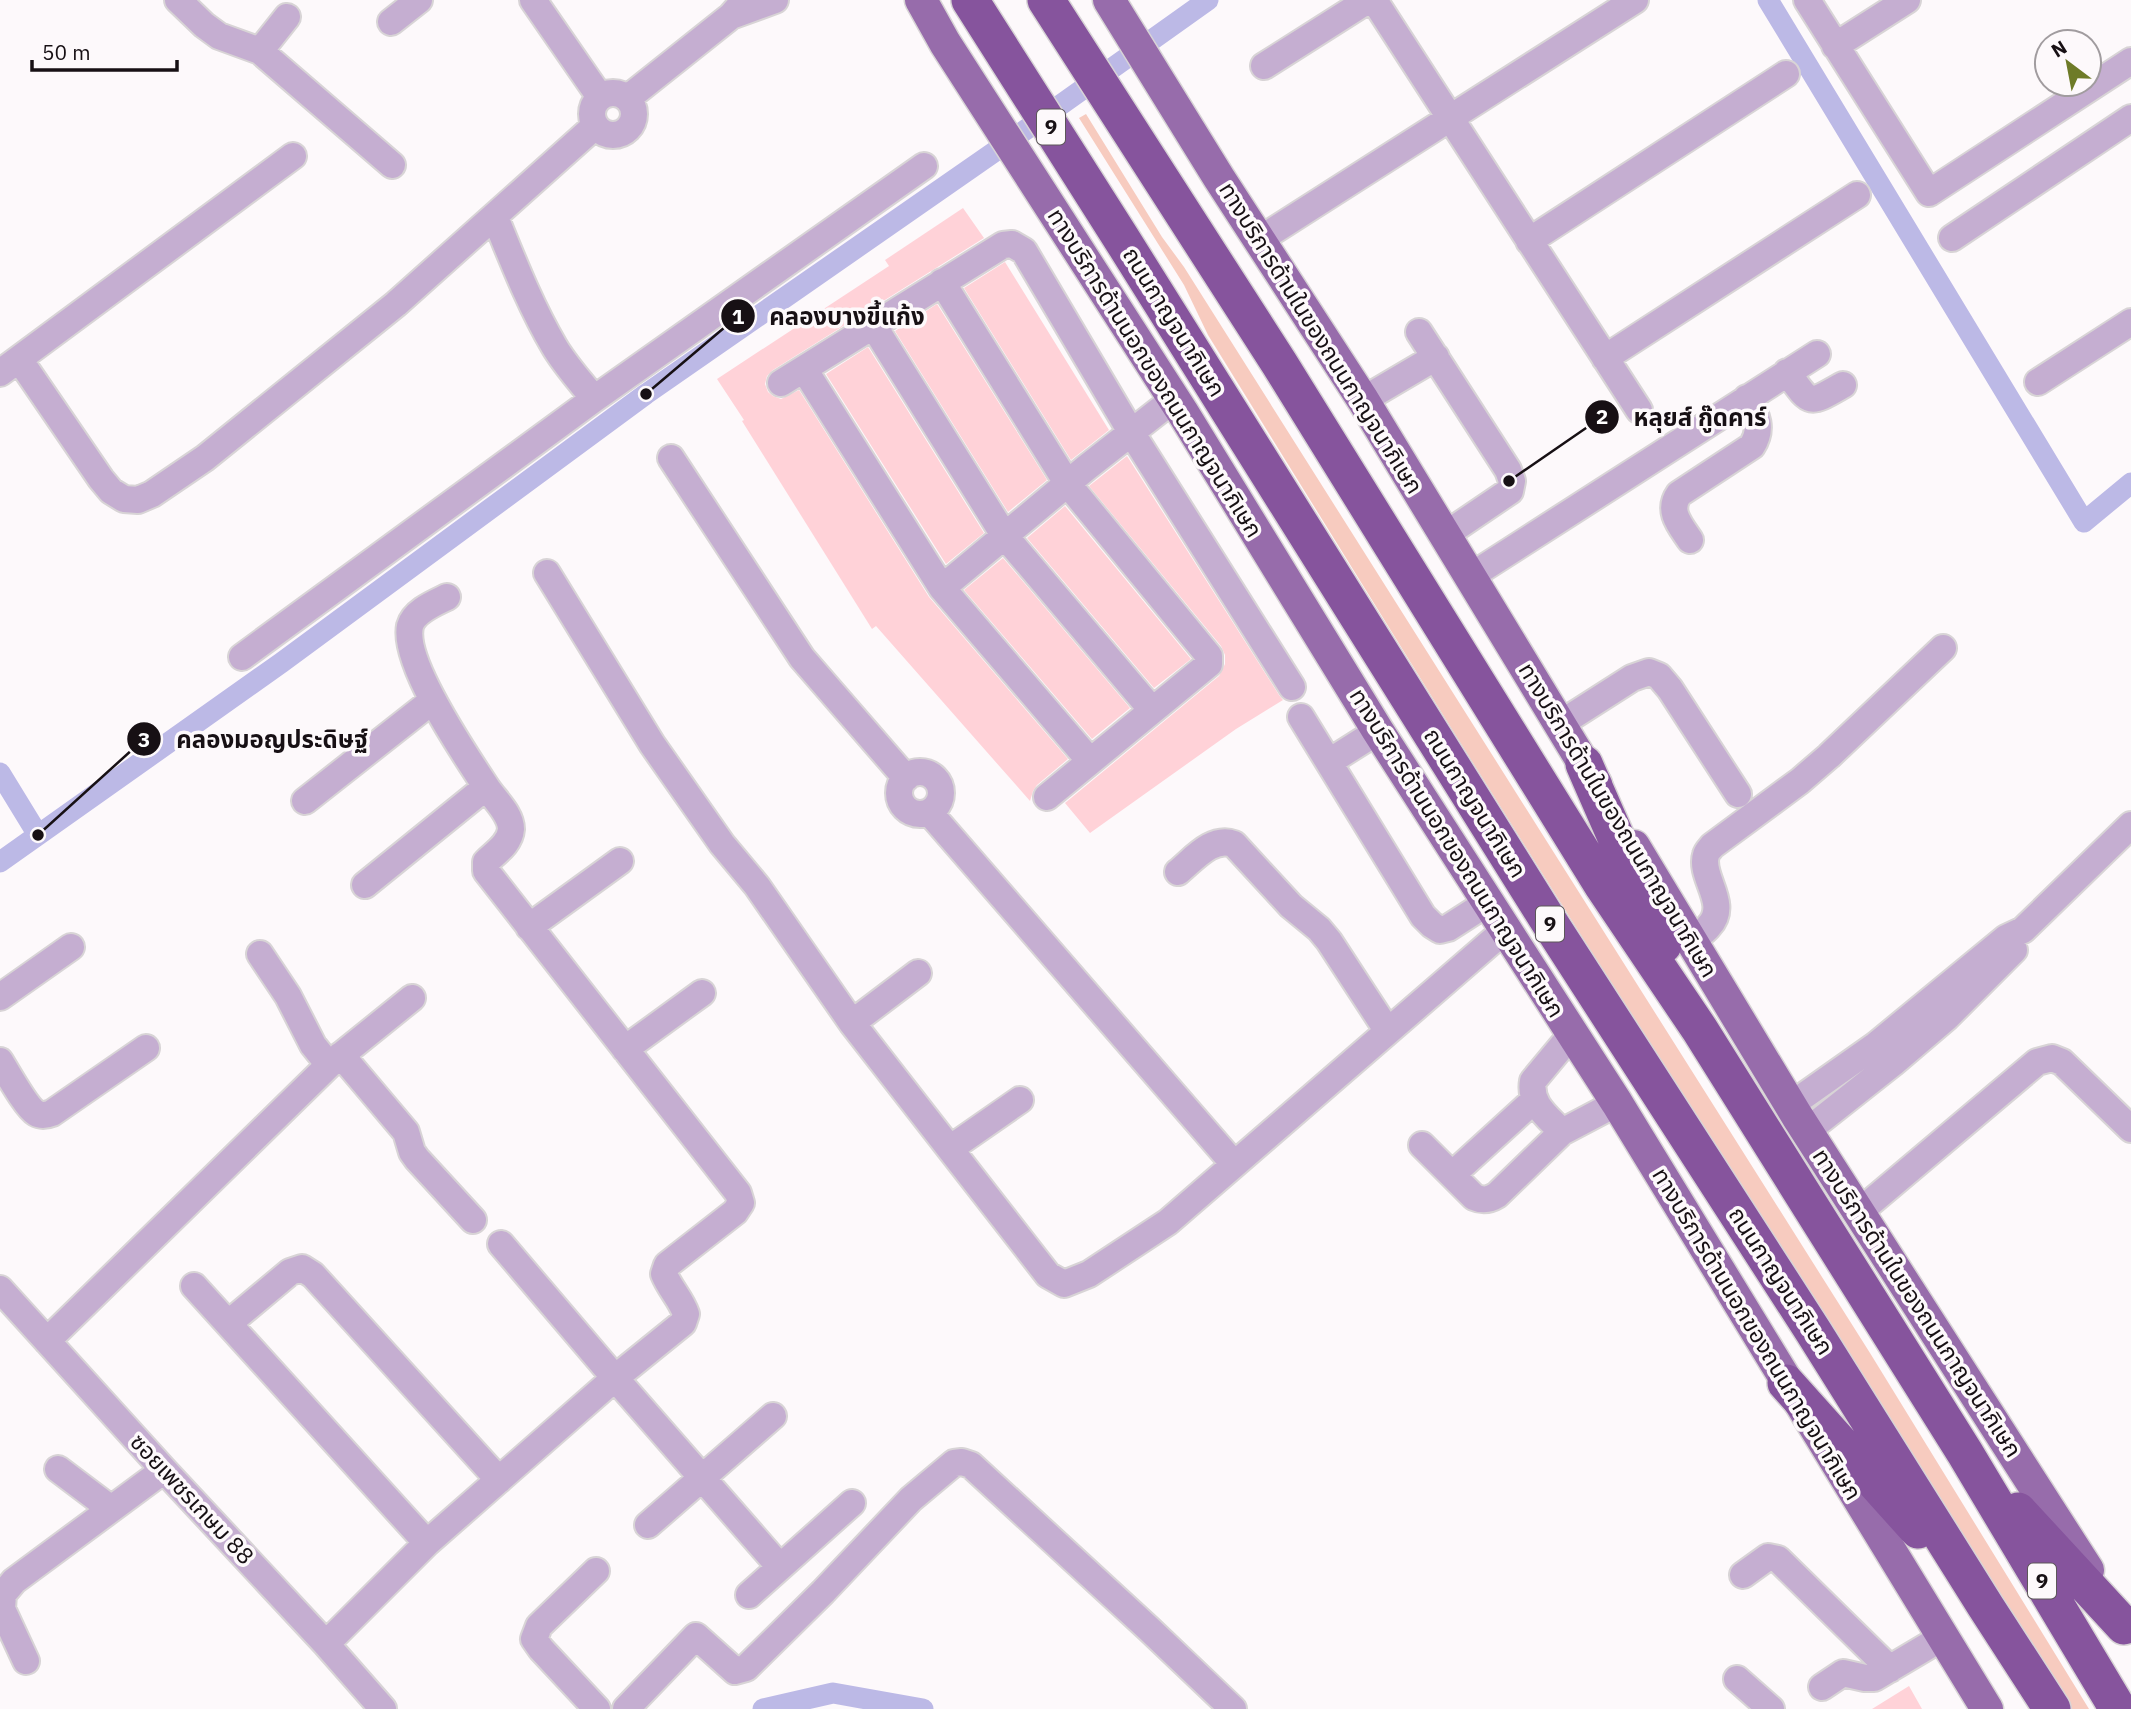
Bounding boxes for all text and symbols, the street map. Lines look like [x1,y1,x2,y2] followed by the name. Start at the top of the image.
[32,28,177,72] scale bar
[2033,28,2103,98] north arrow
[2047,35,2071,62] text: N
[42,38,91,66] text: 50 m
[1037,110,1065,144] road number: 9
[1213,176,1431,499] street label: ทางบริการด้านในของถนนกาญจนาภิเษก
[1042,202,1270,543] street label: ทางบริการด้านนอกของถนนกาญจนาภิเษก
[1117,241,1233,402] street label: ถนนกาญจนาภิเษก
[720,294,939,339] callout: คลองบางขี้แก้ง
[769,300,925,332] text: คลองบางขี้แก้ง
[732,302,745,330] text: 1
[1585,395,1781,440] callout: หลุยส์ กู๊ดคาร์
[1634,401,1767,433] text: หลุยส์ กู๊ดคาร์
[1596,402,1608,430] text: 2
[1513,657,1725,982] street label: ทางบริการด้านในของถนนกาญจนาภิเษก
[1344,682,1572,1023] street label: ทางบริการด้านนอกของถนนกาญจนาภิเษก
[127,717,381,762] callout: คลองมอญประดิษฐ์
[1418,722,1534,883] street label: ถนนกาญจนาภิเษก
[176,723,368,755] text: คลองมอญประดิษฐ์
[138,725,150,753] text: 3
[1536,906,1564,942] road number: 9
[1807,1142,2029,1463] street label: ทางบริการด้านในของถนนกาญจนาภิเษก
[1646,1162,1869,1505] street label: ทางบริการด้านนอกของถนนกาญจนาภิเษก
[1723,1201,1841,1360] street label: ถนนกาญจนาภิเษก
[124,1427,261,1570] street label: ซอยเพชรเกษม 88
[2028,1564,2056,1598] road number: 9

